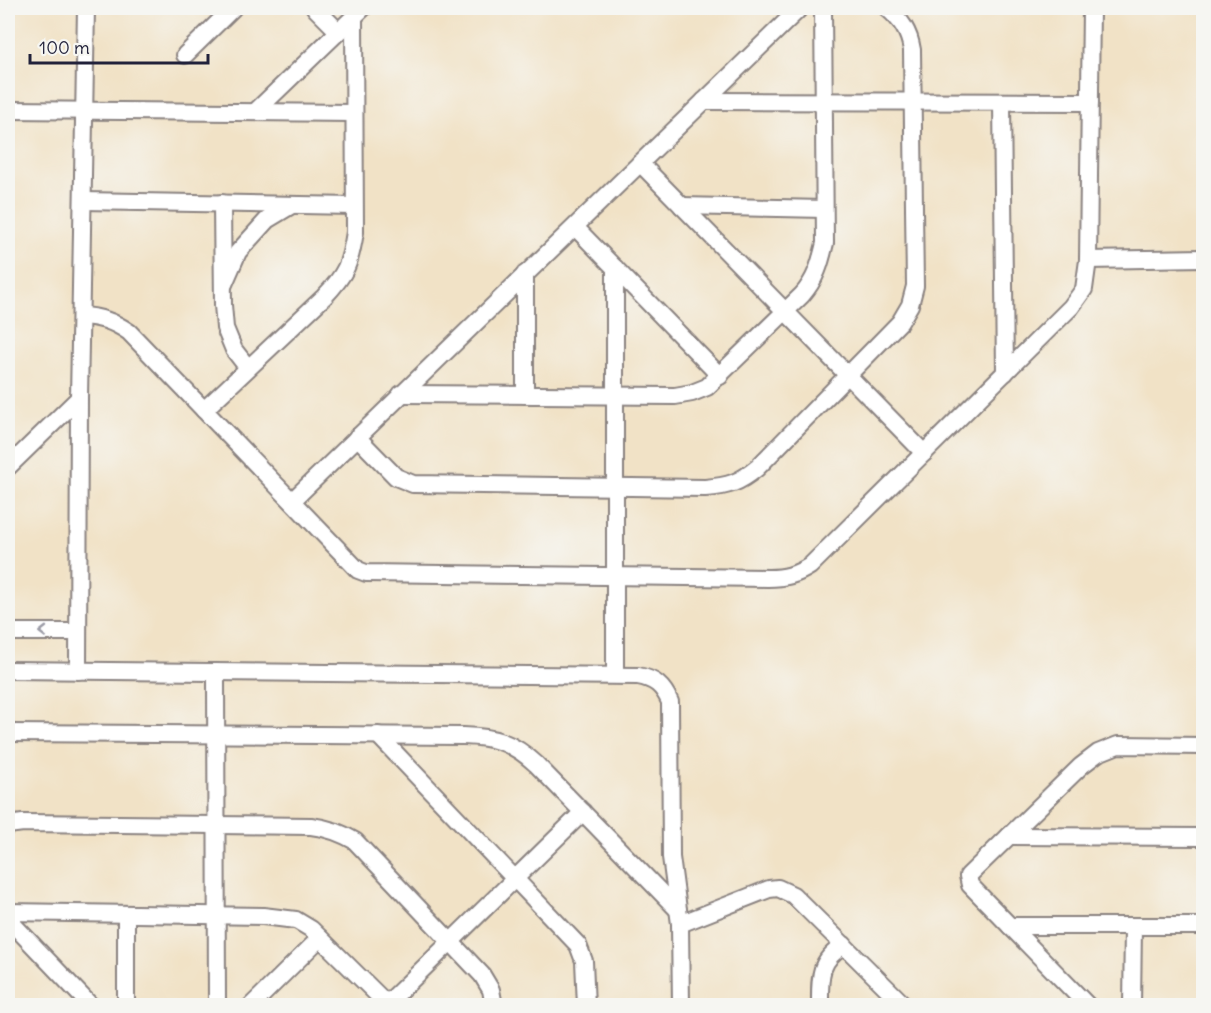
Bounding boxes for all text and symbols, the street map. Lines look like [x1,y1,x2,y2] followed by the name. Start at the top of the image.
[30,27,208,65] scale bar
[39,36,90,59] text: 100 m
[38,626,47,638] one-way arrow

